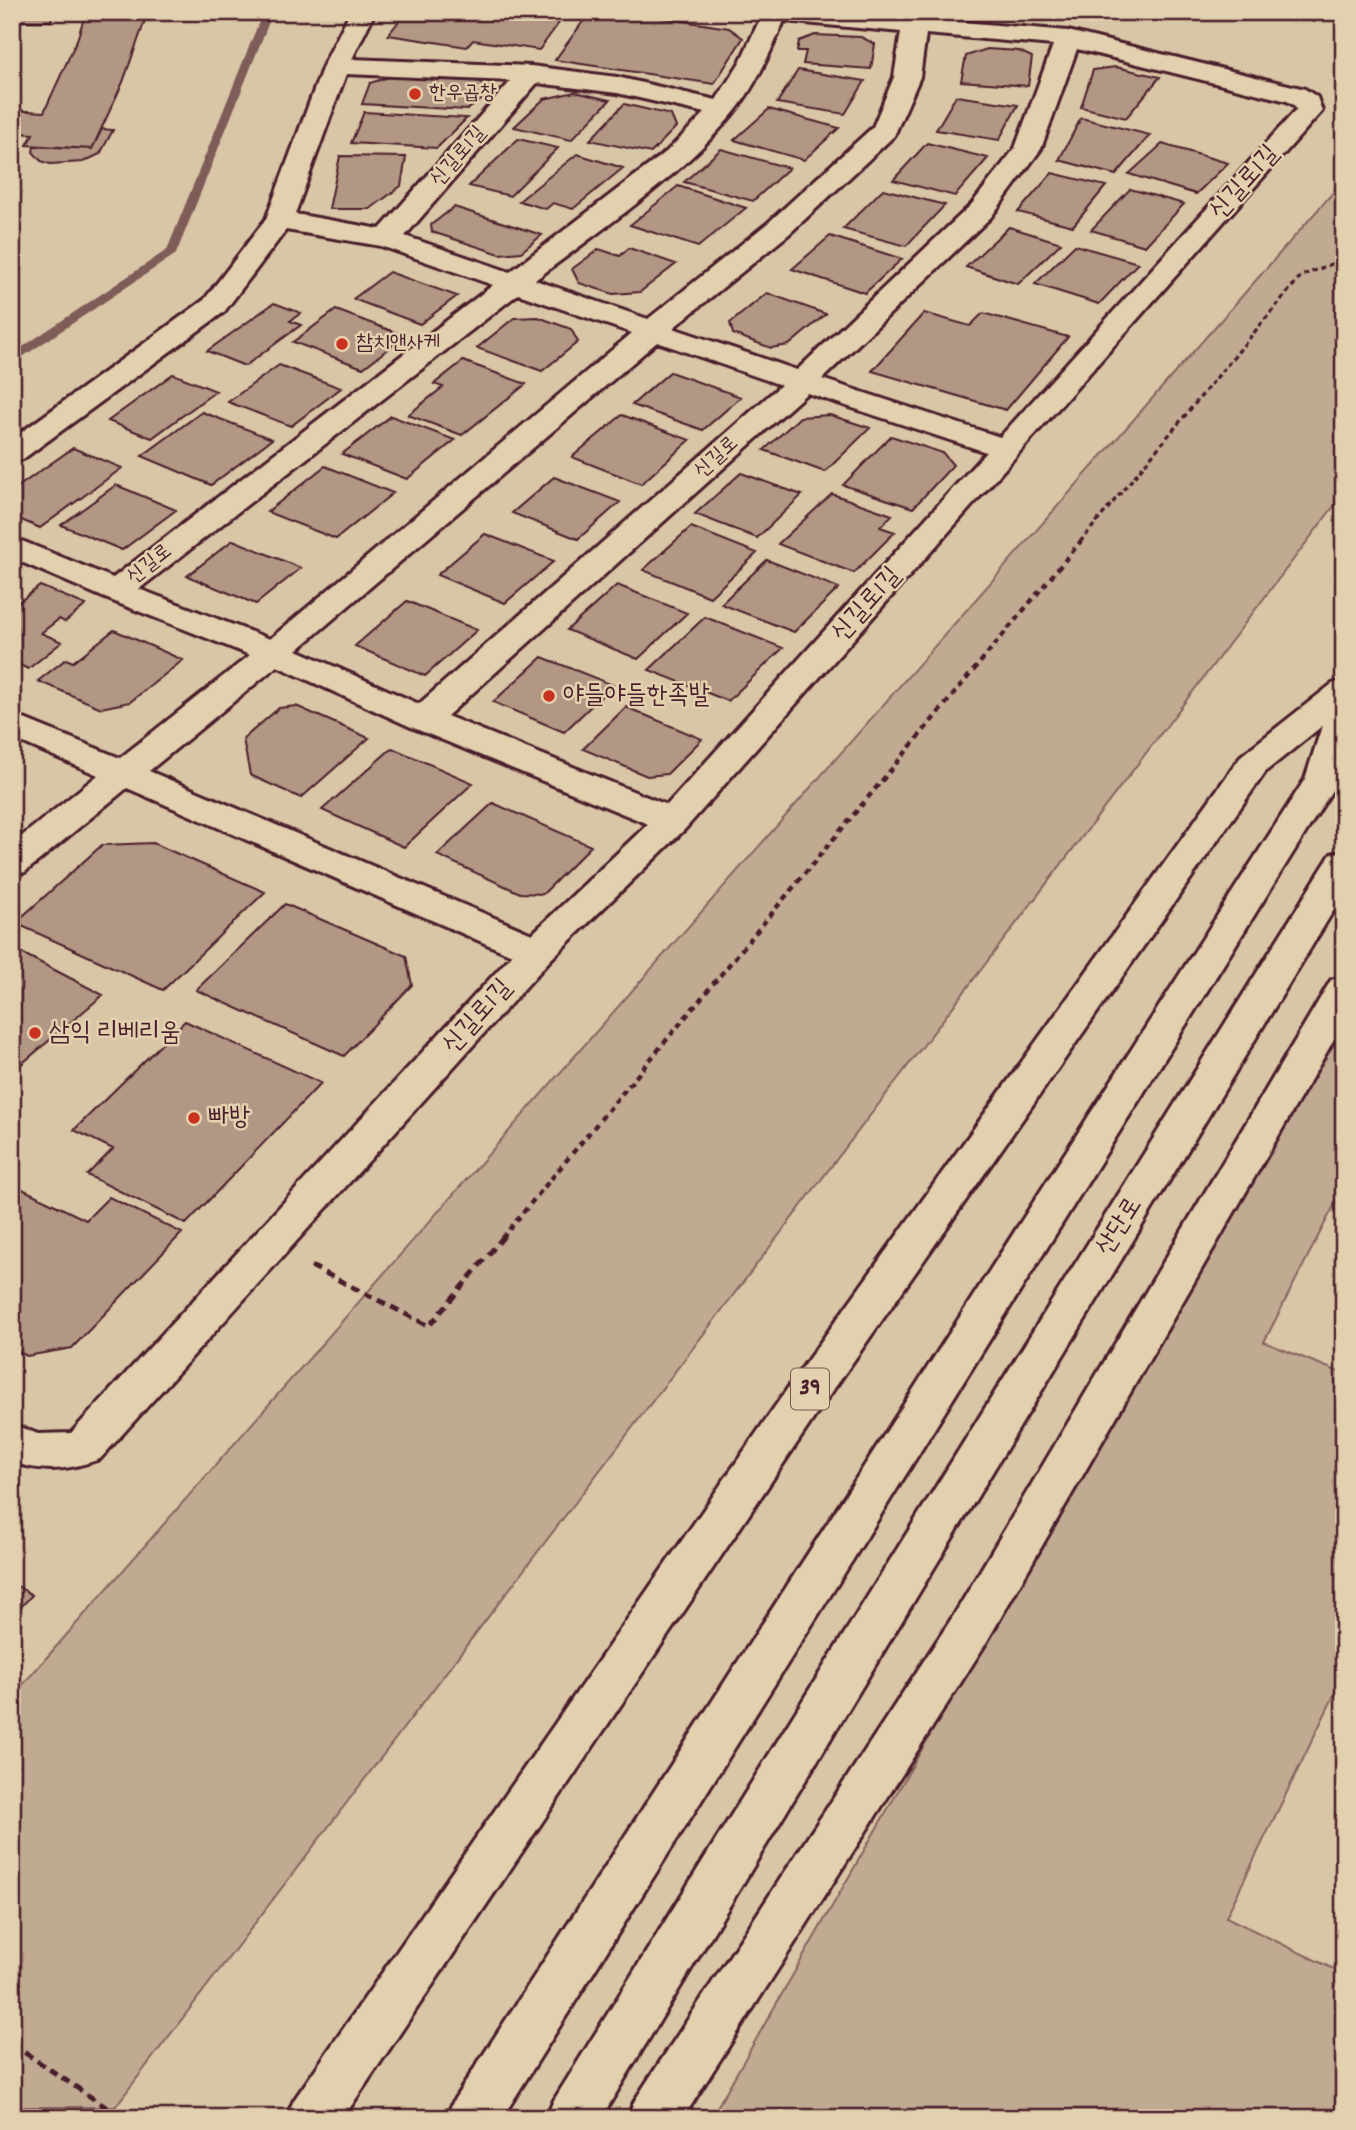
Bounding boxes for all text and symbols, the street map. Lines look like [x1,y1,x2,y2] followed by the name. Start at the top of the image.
[429,79,497,109] place label: 한우곱창
[407,86,423,102] marker: 한우곱창
[424,120,494,194] street label: 신길로1길
[1201,137,1289,229] street label: 신길로1길
[356,329,441,359] place label: 참치앤사케
[334,336,350,352] marker: 참치앤사케
[688,430,746,486] street label: 신길로
[121,538,179,592] street label: 신길로
[823,559,911,651] street label: 신길로1길
[563,678,710,715] place label: 야들야들한족발
[541,688,557,704] marker: 야들야들한족발
[434,971,522,1063] street label: 신길로1길
[49,1015,181,1052] place label: 삼익 리베리움
[27,1025,43,1041] marker: 삼익 리베리움
[208,1100,250,1137] place label: 빠방
[186,1110,202,1126] marker: 빠방
[1088,1191,1152,1263] street label: 산단로
[791,1368,829,1409] road number: 39

